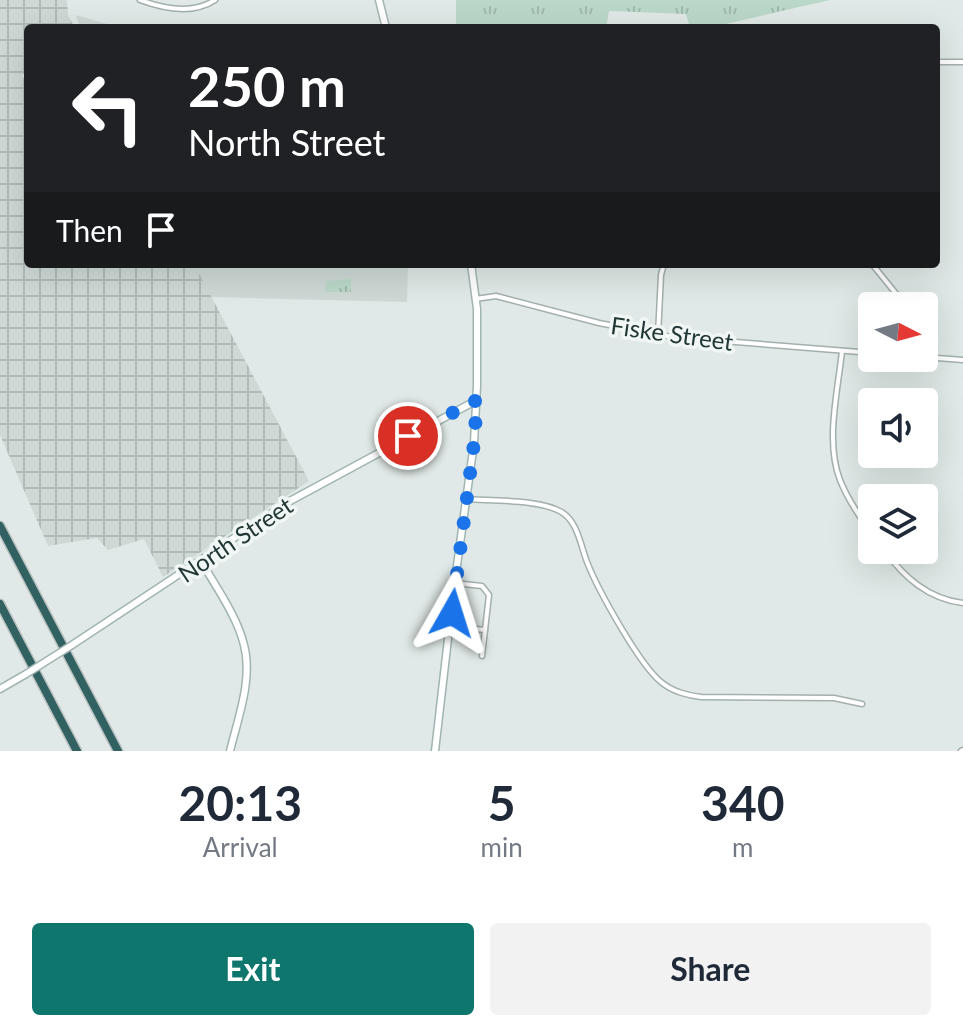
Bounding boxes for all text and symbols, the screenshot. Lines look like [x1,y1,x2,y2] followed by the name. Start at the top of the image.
[188,52,346,119] text: 250 m
[56,56,160,160] icon: left
[188,120,385,164] text: North Street
[139,208,183,252] icon: arrive
[56,212,123,248] text: Then
[858,292,938,372] north arrow
[858,292,938,564] map controls
[609,310,735,356] street label: Fiske Street
[858,388,938,468] button: sound
[374,402,442,470] pin
[386,414,430,458] icon: arrive
[858,484,938,564] button: layers
[172,490,298,588] street label: North Street
[410,571,494,655] position arrow
[178,774,302,831] text: 20:13
[488,774,516,831] text: 5
[701,774,785,831] text: 340
[203,831,278,863] text: Arrival
[481,831,523,863] text: min
[732,831,754,863] text: m
[32,923,474,1015] button: Exit
[490,923,931,1015] button: Share

